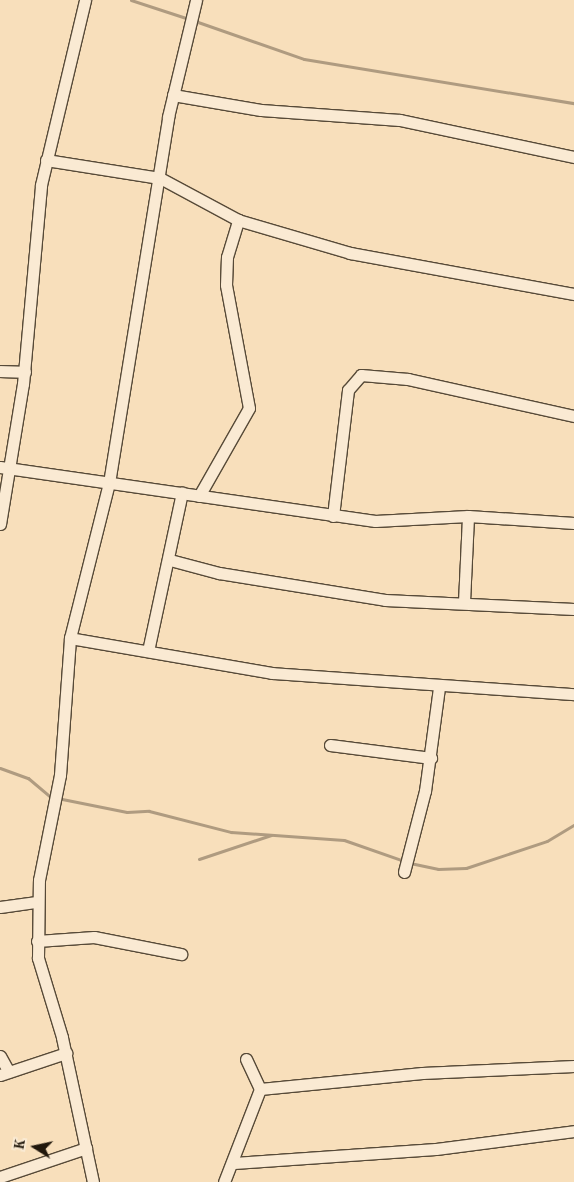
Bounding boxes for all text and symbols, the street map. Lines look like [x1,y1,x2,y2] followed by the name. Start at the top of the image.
[10,1122,60,1172] north arrow
[12,1138,28,1151] text: K

